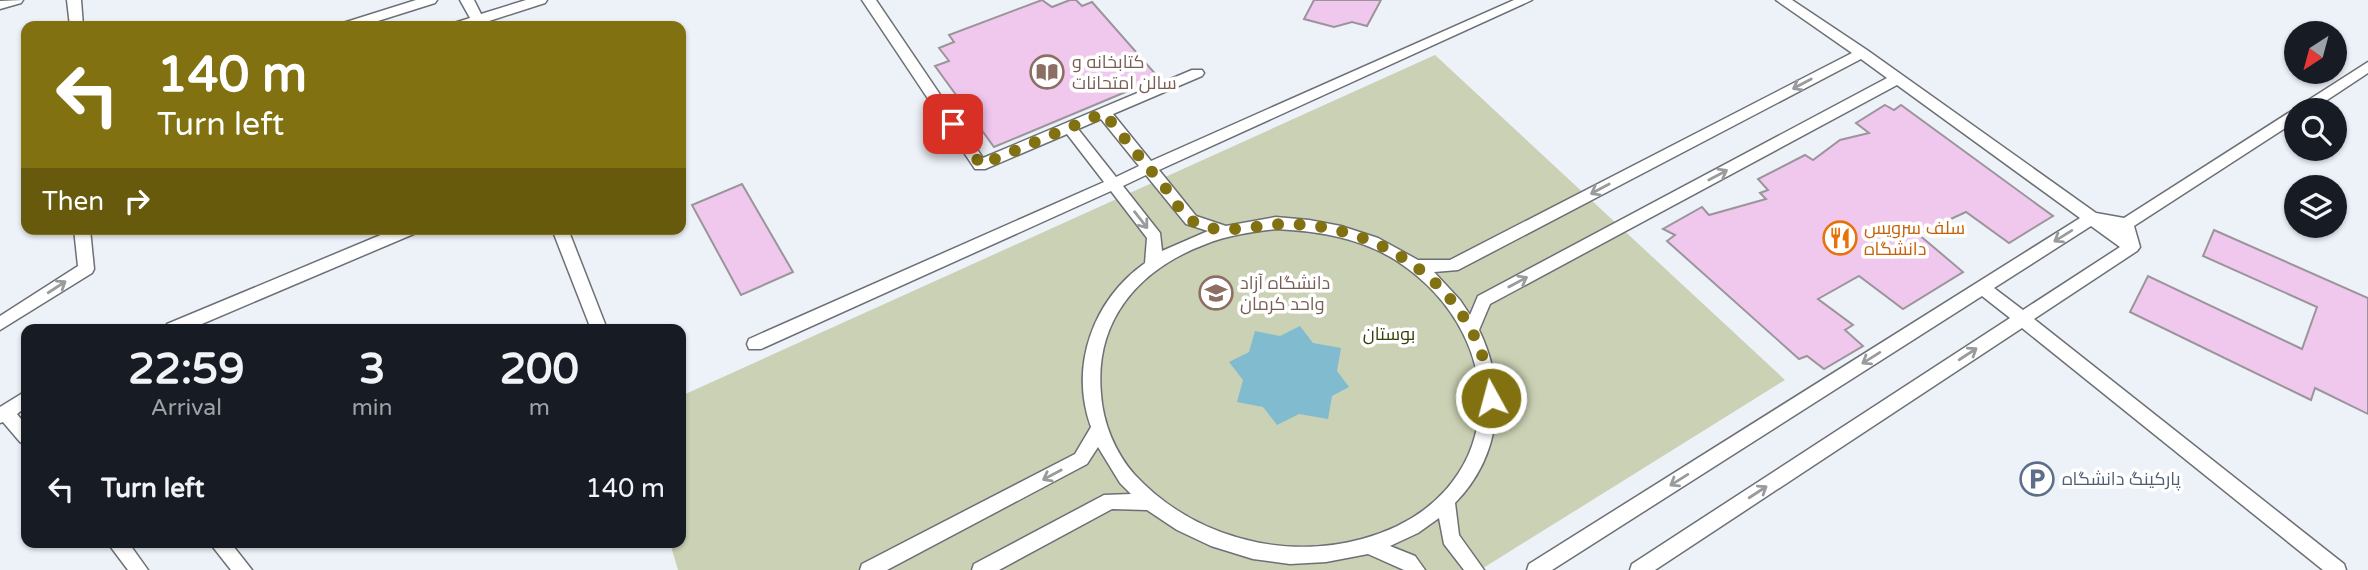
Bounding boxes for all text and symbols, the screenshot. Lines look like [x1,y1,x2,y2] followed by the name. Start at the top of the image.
[2284,21,2347,84] north arrow
[2284,21,2347,238] map controls
[157,46,307,105] text: 140 m
[42,49,133,140] icon: left
[1072,51,1177,94] place label: کتابخانه و سالن امتحانات
[1028,53,1066,91] library icon: کتابخانه و سالن امتحانات
[1792,78,1813,92] one-way arrow
[923,94,983,154] pin
[2284,98,2347,161] button: search
[934,105,972,143] icon: arrive
[157,106,284,144] text: Turn left
[1707,167,1728,181] one-way arrow
[2284,175,2347,238] button: layers
[118,182,156,220] icon: right
[1590,183,1611,197] one-way arrow
[42,186,104,217] text: Then
[1134,210,1149,229] one-way arrow
[1864,217,1965,260] place label: سلف سرویس دانشگاه
[1821,219,1859,257] restaurant icon: سلف سرویس دانشگاه
[2054,230,2074,244] one-way arrow
[1240,272,1330,315] place label: دانشگاه آزاد واحد کرمان
[1197,274,1235,312] school or university icon: دانشگاه آزاد واحد کرمان
[1507,275,1527,289] one-way arrow
[47,280,66,294] one-way arrow
[1363,323,1415,345] park label: بوستان
[128,344,245,395] text: 22:59
[359,344,385,395] text: 3
[500,344,579,395] text: 200
[1958,347,1978,361] one-way arrow
[1862,351,1881,365] one-way arrow
[1454,361,1528,435] position arrow
[151,394,222,422] text: Arrival
[352,394,393,422] text: min
[529,394,550,422] text: m
[2018,460,2056,498] parking icon: پارکینگ دانشگاه
[1042,468,1063,482] one-way arrow
[2062,468,2181,491] place label: پارکینگ دانشگاه
[42,470,80,508] icon: left
[101,473,204,504] text: Turn left
[585,473,665,504] text: 140 m
[1669,473,1689,487] one-way arrow
[1747,485,1767,499] one-way arrow

